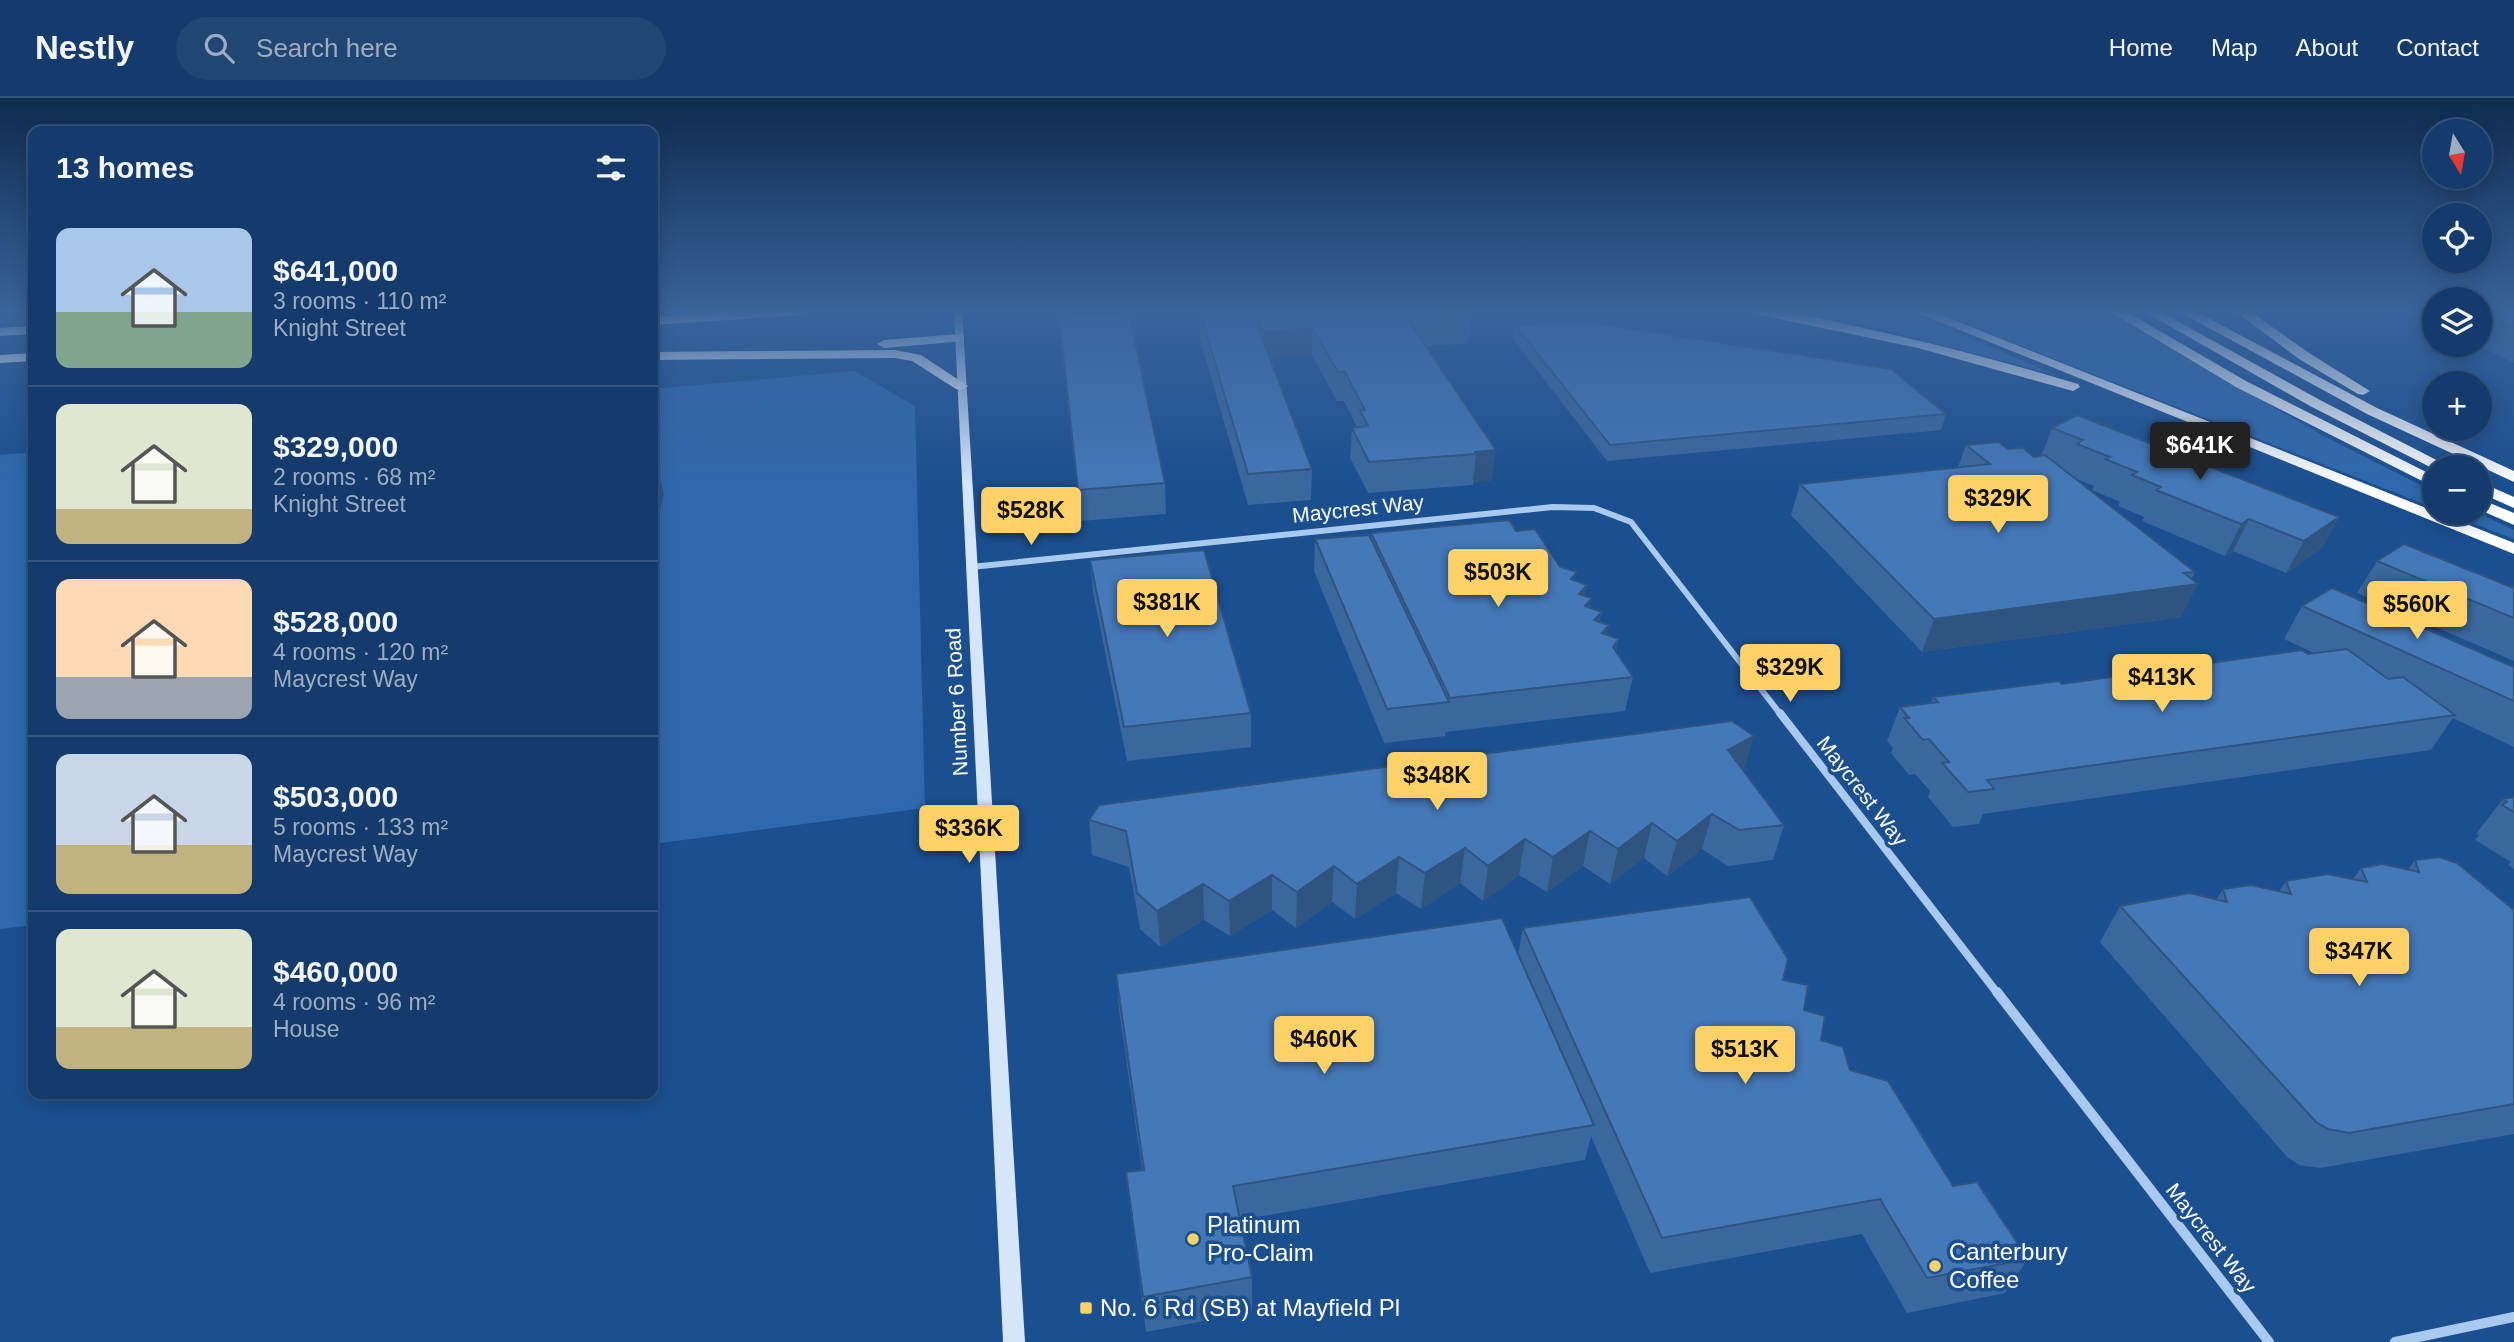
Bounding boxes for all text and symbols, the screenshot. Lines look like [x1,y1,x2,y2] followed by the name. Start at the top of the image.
[176,17,666,80] search box
[35,29,134,66] text: Nestly
[200,29,238,67] icon: search
[256,33,398,63] text: Search here
[2109,34,2173,61] text: Home
[2211,34,2258,61] text: Map
[2296,34,2358,61] text: About
[2396,34,2479,61] text: Contact
[2422,119,2492,189] north arrow
[2422,119,2492,525] map controls
[592,149,630,187] icon: filters
[56,151,194,184] text: 13 homes
[2422,203,2492,273] button: locate
[273,254,398,287] text: $641,000
[112,256,196,340] icon: home
[2422,287,2492,357] button: layers
[273,288,446,314] text: 3 rooms · 110 m²
[273,315,406,341] text: Knight Street
[2422,371,2492,441] button: +
[2151,422,2249,482] pin: $641K
[273,430,398,463] text: $329,000
[112,432,196,516] icon: home
[2166,432,2234,458] text: $641K
[2422,455,2492,525] button: −
[273,464,435,490] text: 2 rooms · 68 m²
[1949,476,2047,535] pin: $329K
[1964,485,2032,511] text: $329K
[982,488,1080,547] pin: $528K
[1291,490,1425,527] street label: Maycrest Way
[273,491,406,517] text: Knight Street
[997,497,1065,523] text: $528K
[1449,550,1547,609] pin: $503K
[1464,559,1532,585] text: $503K
[1118,580,1216,639] pin: $381K
[2368,582,2466,641] pin: $560K
[1133,589,1201,615] text: $381K
[2383,591,2451,617] text: $560K
[273,605,398,638] text: $528,000
[112,607,196,691] icon: home
[941,627,972,777] street label: Number 6 Road
[273,639,448,665] text: 4 rooms · 120 m²
[1741,644,1839,704] pin: $329K
[1756,654,1824,680] text: $329K
[2113,654,2211,714] pin: $413K
[2128,664,2196,690] text: $413K
[273,666,418,692] text: Maycrest Way
[1813,732,1912,850] street label: Maycrest Way
[1388,752,1486,812] pin: $348K
[1403,762,1471,788] text: $348K
[273,780,398,813] text: $503,000
[112,782,196,866] icon: home
[920,806,1018,865] pin: $336K
[273,814,448,840] text: 5 rooms · 133 m²
[935,815,1003,841] text: $336K
[273,841,418,867] text: Maycrest Way
[2310,928,2408,988] pin: $347K
[2325,938,2393,964] text: $347K
[273,955,398,988] text: $460,000
[112,957,196,1041] icon: home
[273,989,435,1015] text: 4 rooms · 96 m²
[273,1016,339,1042] text: House
[1275,1016,1373,1076] pin: $460K
[1290,1026,1358,1052] text: $460K
[1696,1026,1794,1086] pin: $513K
[1711,1036,1779,1062] text: $513K
[2162,1179,2261,1297] street label: Maycrest Way
[1207,1211,1314,1266] place label: Platinum Pro-Claim
[1185,1231,1201,1247] marker: Platinum Pro-Claim
[1949,1238,2068,1293] place label: Canterbury Coffee
[1927,1258,1943,1274] marker: Canterbury Coffee
[1100,1294,1400,1321] place label: No. 6 Rd (SB) at Mayfield Pl
[1078,1300,1094,1316] marker: No. 6 Rd (SB) at Mayfield Pl

